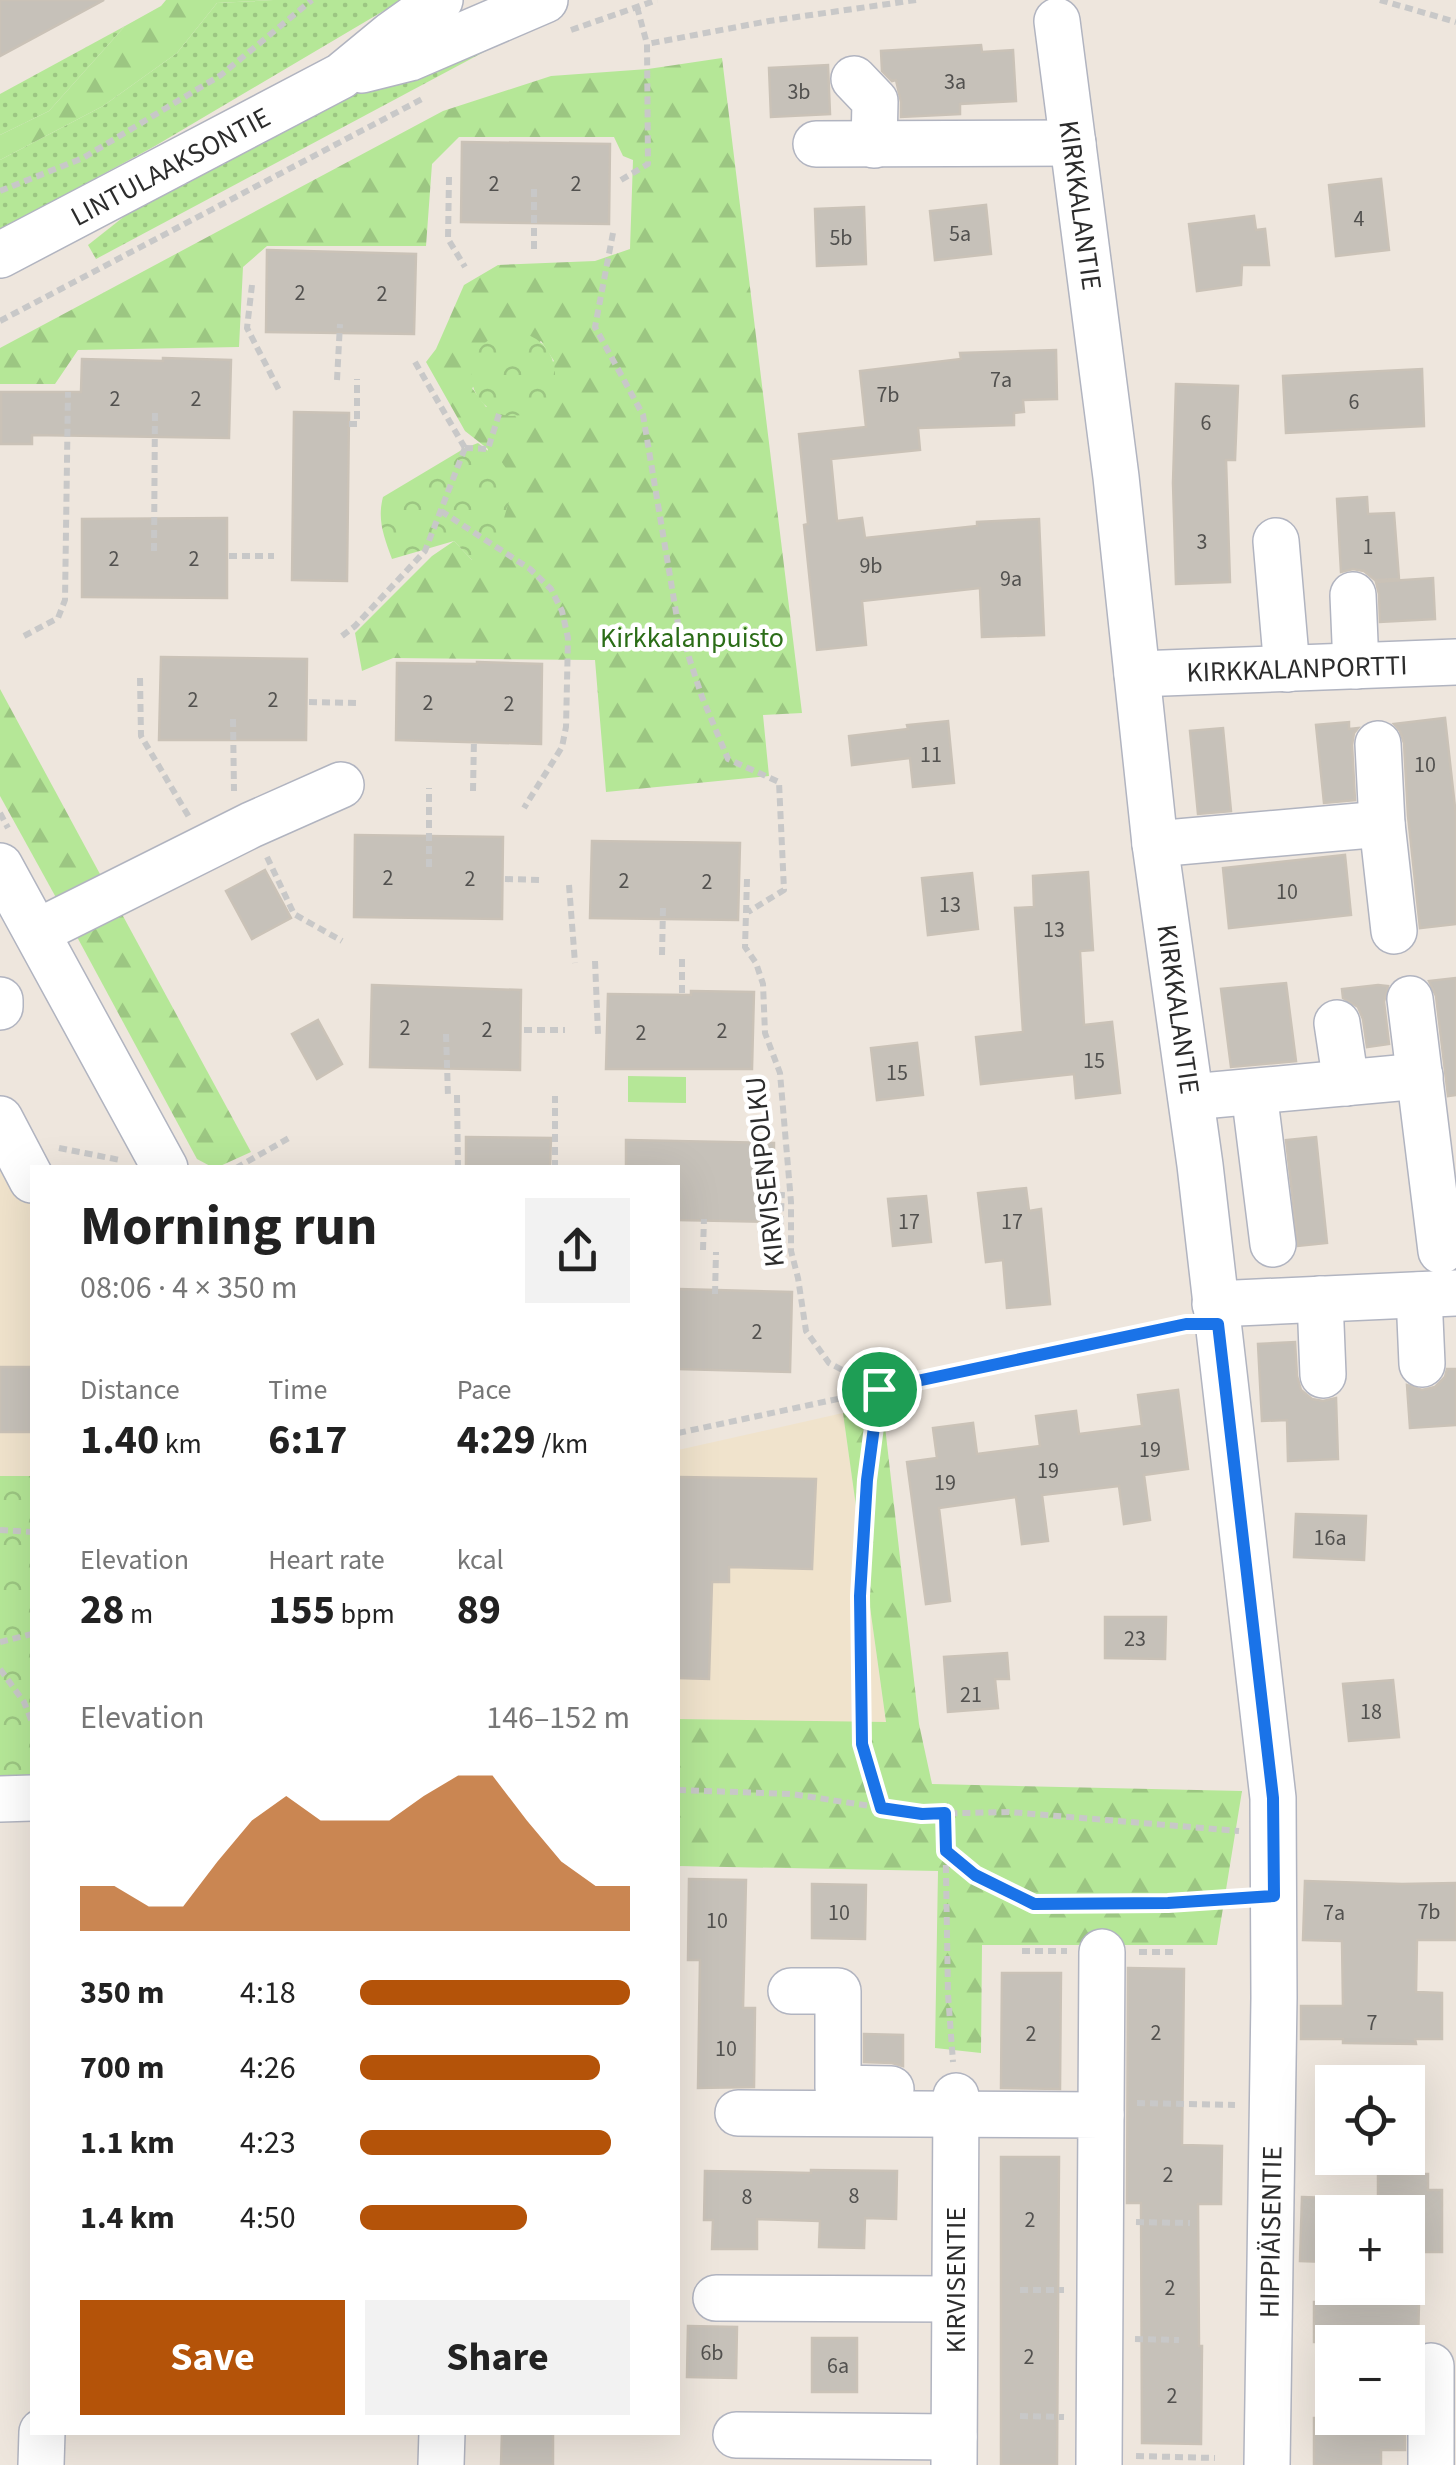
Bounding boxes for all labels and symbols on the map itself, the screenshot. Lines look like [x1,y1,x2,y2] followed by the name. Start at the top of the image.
[944,66,966,98] house number: 3a
[787,76,811,108] house number: 3b
[64,97,277,236] street label: LINTULAAKSONTIE
[1048,118,1112,293] street label: KIRKKALANTIE
[489,168,499,200] house number: 2
[571,168,581,200] house number: 2
[1354,203,1365,235] house number: 4
[949,218,971,250] house number: 5a
[829,222,853,254] house number: 5b
[295,277,305,309] house number: 2
[377,278,387,310] house number: 2
[990,364,1012,396] house number: 7a
[876,379,900,411] house number: 7b
[110,383,120,415] house number: 2
[191,383,201,415] house number: 2
[1349,386,1360,418] house number: 6
[1201,407,1212,439] house number: 6
[1197,526,1207,558] house number: 3
[1363,531,1373,563] house number: 1
[109,543,119,575] house number: 2
[189,543,199,575] house number: 2
[859,550,883,582] house number: 9b
[1000,563,1022,595] house number: 9a
[600,618,784,658] park label: Kirkkalanpuisto
[1186,645,1408,693] street label: KIRKKALANPORTTI
[188,684,198,716] house number: 2
[268,684,278,716] house number: 2
[423,687,433,719] house number: 2
[504,688,514,720] house number: 2
[920,739,942,771] house number: 11
[1414,749,1436,781] house number: 10
[383,862,393,894] house number: 2
[465,863,475,895] house number: 2
[619,865,629,897] house number: 2
[702,866,712,898] house number: 2
[1276,876,1298,908] house number: 10
[939,889,961,921] house number: 13
[1043,914,1065,946] house number: 13
[1146,922,1210,1097] street label: KIRKKALANTIE
[400,1012,410,1044] house number: 2
[482,1014,492,1046] house number: 2
[717,1015,727,1047] house number: 2
[636,1017,646,1049] house number: 2
[1083,1045,1105,1077] house number: 15
[886,1057,908,1089] house number: 15
[735,1075,795,1269] street label: KIRVISENPOLKU
[898,1206,920,1238] house number: 17
[1001,1206,1023,1238] house number: 17
[752,1316,762,1348] house number: 2
[837,1347,922,1432] pin
[1139,1434,1161,1466] house number: 19
[1037,1455,1059,1487] house number: 19
[934,1467,956,1499] house number: 19
[1314,1522,1346,1554] house number: 16a
[1124,1623,1146,1655] house number: 23
[960,1679,982,1711] house number: 21
[1360,1696,1382,1728] house number: 18
[1417,1896,1441,1928] house number: 7b
[828,1897,850,1929] house number: 10
[1323,1897,1345,1929] house number: 7a
[706,1905,728,1937] house number: 10
[1367,2007,1378,2039] house number: 7
[1151,2017,1161,2049] house number: 2
[1026,2018,1036,2050] house number: 2
[715,2033,737,2065] house number: 10
[1249,2146,1292,2318] street label: HIPPIÄISENTIE
[1163,2159,1173,2191] house number: 2
[849,2180,860,2212] house number: 8
[742,2181,753,2213] house number: 8
[1025,2204,1035,2236] house number: 2
[936,2207,976,2353] street label: KIRVISENTIE
[1165,2272,1175,2304] house number: 2
[700,2337,724,2369] house number: 6b
[1024,2341,1034,2373] house number: 2
[827,2350,849,2382] house number: 6a
[1167,2380,1177,2412] house number: 2

